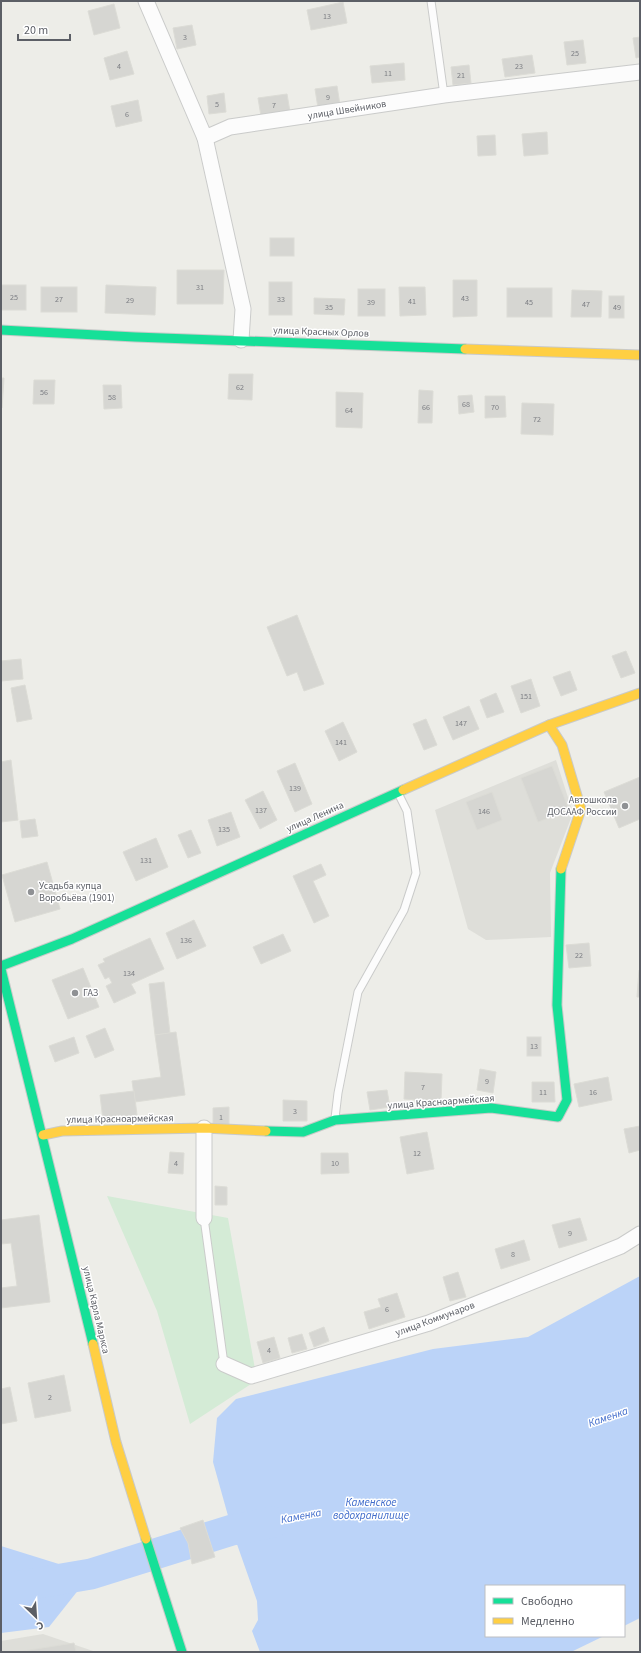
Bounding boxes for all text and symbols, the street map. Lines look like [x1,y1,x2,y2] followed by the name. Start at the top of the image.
[323,11,331,22] house number: 13
[18,16,70,42] scale bar
[24,22,48,39] text: 20 m
[183,32,187,43] house number: 3
[571,48,579,59] house number: 25
[117,61,121,72] house number: 4
[515,61,523,72] house number: 23
[384,68,392,79] house number: 11
[457,70,465,81] house number: 21
[326,92,330,103] house number: 9
[307,97,387,123] street label: улица Швейников
[215,99,219,110] house number: 5
[272,100,276,111] house number: 7
[125,109,129,120] house number: 6
[196,282,204,293] house number: 31
[10,292,18,303] house number: 25
[461,293,469,304] house number: 43
[55,294,63,305] house number: 27
[277,294,285,305] house number: 33
[126,295,134,306] house number: 29
[408,296,416,307] house number: 41
[367,297,375,308] house number: 39
[525,297,533,308] house number: 45
[582,299,590,310] house number: 47
[325,302,333,313] house number: 35
[613,302,621,313] house number: 49
[273,323,369,341] street label: улица Красных Орлов
[236,382,244,393] house number: 62
[40,387,48,398] house number: 56
[108,392,116,403] house number: 58
[462,399,470,410] house number: 68
[422,402,430,413] house number: 66
[491,402,499,413] house number: 70
[345,405,353,416] house number: 64
[533,414,541,425] house number: 72
[520,691,532,702] house number: 151
[455,718,467,729] house number: 147
[335,737,347,748] house number: 141
[289,783,301,794] house number: 139
[547,793,617,819] place label: Автошкола ДОСААФ России
[284,798,346,836] street label: улица Ленина
[620,801,630,811] marker: Автошкола ДОСААФ России
[255,805,267,816] house number: 137
[478,806,490,817] house number: 146
[218,824,230,835] house number: 135
[140,855,152,866] house number: 131
[39,879,115,905] place label: Усадьба купца Воробьёва (1901)
[26,887,36,897] marker: Усадьба купца Воробьёва (1901)
[180,935,192,946] house number: 136
[575,950,583,961] house number: 22
[123,968,135,979] house number: 134
[83,986,99,1000] place label: ГАЗ
[70,988,80,998] marker: ГАЗ
[530,1041,538,1052] house number: 13
[485,1076,489,1087] house number: 9
[421,1082,425,1093] house number: 7
[539,1087,547,1098] house number: 11
[589,1087,597,1098] house number: 16
[387,1091,495,1113] street label: улица Красноармейская
[293,1106,297,1117] house number: 3
[66,1111,174,1127] street label: улица Красноармейская
[219,1112,223,1123] house number: 1
[413,1148,421,1159] house number: 12
[174,1158,178,1169] house number: 4
[331,1158,339,1169] house number: 10
[568,1228,572,1239] house number: 9
[511,1249,515,1260] house number: 8
[79,1265,113,1355] street label: улица Карла Маркса
[393,1298,477,1340] street label: улица Коммунаров
[385,1304,389,1315] house number: 6
[267,1345,271,1356] house number: 4
[48,1392,52,1403] house number: 2
[586,1403,630,1431] water label: Каменка
[333,1495,409,1523] water label: Каменское водохранилище
[279,1505,323,1527] water label: Каменка
[485,1585,625,1637] legend
[521,1593,573,1610] text: Свободно
[16,1597,56,1637] north arrow
[521,1613,575,1630] text: Медленно
[33,1617,46,1634] text: С

